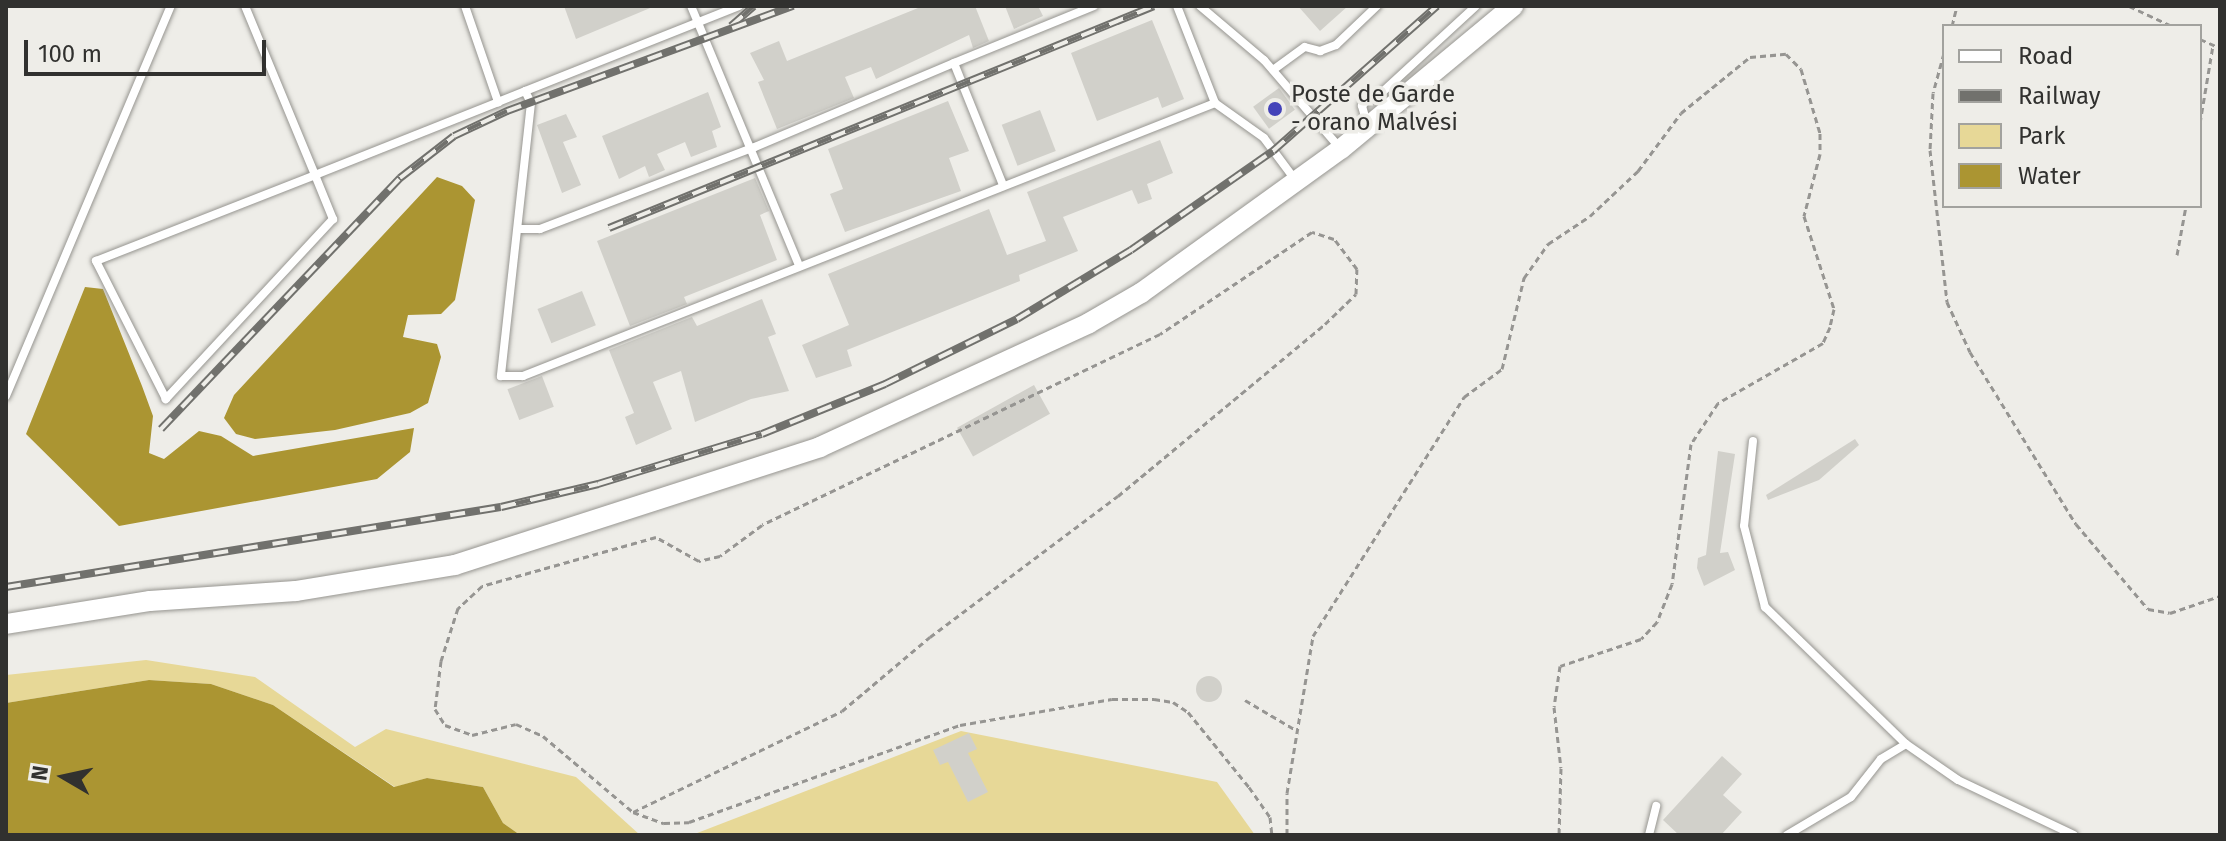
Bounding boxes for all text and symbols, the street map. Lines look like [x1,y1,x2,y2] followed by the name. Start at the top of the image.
[28,24,270,74] scale bar
[1942,24,2202,208] legend
[38,40,102,68] text: 100 m
[2018,42,2073,70] text: Road
[1291,81,1458,137] place label: Poste de Garde - orano Malvési
[2018,82,2101,110] text: Railway
[1266,100,1284,118] marker: Poste de Garde - orano Malvési
[2018,122,2065,150] text: Park
[2018,162,2081,190] text: Water
[24,737,104,817] north arrow
[25,764,54,782] text: N

